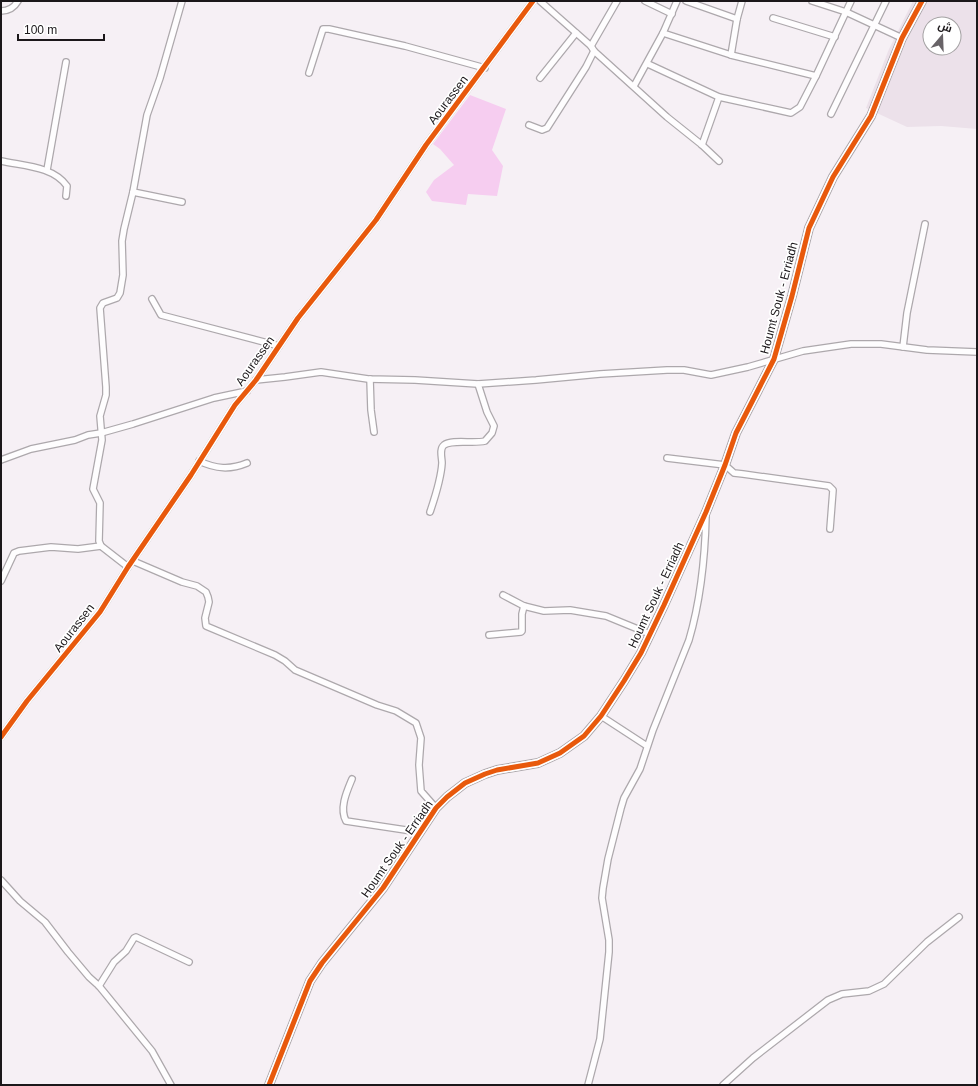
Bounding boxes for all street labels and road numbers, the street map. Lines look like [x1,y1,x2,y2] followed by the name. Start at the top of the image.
[425,73,471,127] street label: Aourassen
[757,240,801,356] street label: Houmt Souk - Erriadh
[233,333,277,389] street label: Aourassen
[625,540,687,650] street label: Houmt Souk - Erriadh
[51,601,97,655] street label: Aourassen
[358,798,436,900] street label: Houmt Souk - Erriadh

